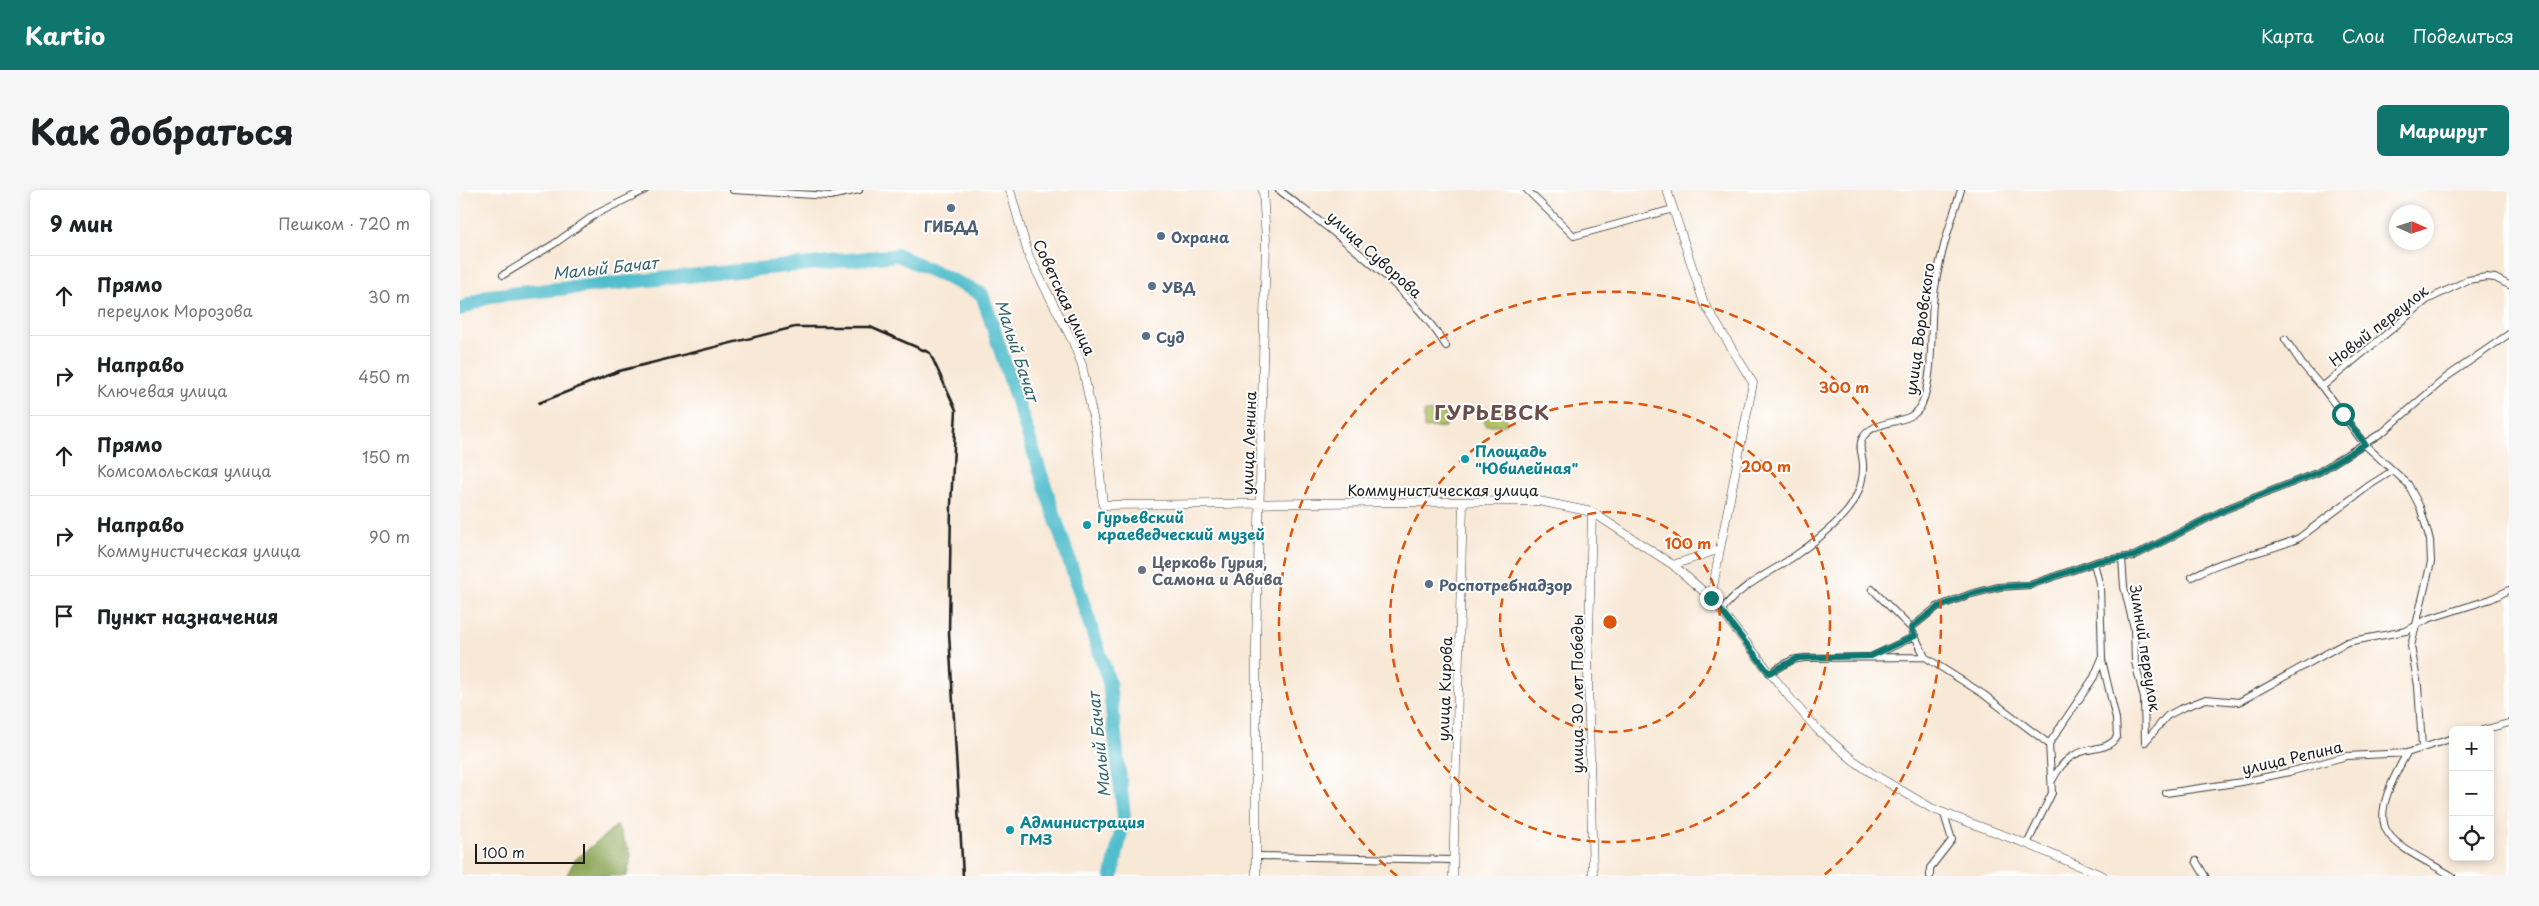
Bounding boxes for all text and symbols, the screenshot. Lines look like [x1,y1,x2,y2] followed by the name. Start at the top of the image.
[25,17,105,53] text: Kartio
[2261,22,2314,49] text: Карта
[2342,22,2385,49] text: Слои
[2413,22,2514,49] text: Поделиться
[30,104,294,157] text: Как добраться
[2377,105,2509,156] button: Маршрут
[945,202,957,214] marker: ГИБДД
[1322,205,1428,303] street label: улица Суворова
[2389,205,2434,250] north arrow
[50,207,113,239] text: 9 мин
[278,211,410,235] text: Пешком · 720 m
[924,214,978,237] place label: ГИБДД
[1171,225,1230,248] place label: Охрана
[1155,230,1167,242] marker: Охрана
[1028,235,1102,359] street label: Советская улица
[551,249,661,284] water label: Малый Бачат
[1898,261,1940,397] street label: улица Воровского
[97,270,162,298] text: Прямо
[1162,275,1196,298] place label: УВД
[2323,279,2433,371] street label: Новый переулок
[1146,280,1158,292] marker: УВД
[50,282,78,310] icon: ahead
[368,284,410,308] text: 30 m
[990,296,1046,406] water label: Малый Бачат
[97,298,253,322] text: переулок Морозова
[1156,325,1185,348] place label: Суд
[1140,330,1152,342] marker: Суд
[97,350,184,378] text: Направо
[50,362,78,390] icon: right
[358,364,410,388] text: 450 m
[1819,375,1869,398] text: 300 m
[97,378,227,402] text: Ключевая улица
[1235,390,1261,495] street label: улица Ленина
[1434,397,1550,427] district label: ГУРЬЕВСК
[2332,403,2355,426] route start
[97,430,162,458] text: Прямо
[1475,439,1578,479] place label: Площадь "Юбилейная"
[50,442,78,470] icon: ahead
[362,444,410,468] text: 150 m
[1459,453,1471,465] marker: Площадь "Юбилейная"
[1741,454,1791,477] text: 200 m
[97,458,271,482] text: Комсомольская улица
[1348,478,1539,501] street label: Коммунистическая улица
[1097,505,1265,545] place label: Гурьевский краеведческий музей
[97,510,184,538] text: Направо
[1081,519,1093,531] marker: Гурьевский краеведческий музей
[50,522,78,550] icon: right
[369,524,410,548] text: 90 m
[1665,531,1711,554] text: 100 m
[97,538,301,562] text: Коммунистическая улица
[1152,550,1283,590] place label: Церковь Гурия, Самона и Авива
[1136,564,1148,576] marker: Церковь Гурия, Самона и Авива
[1439,573,1572,596] place label: Роспотребнадзор
[1423,578,1435,590] marker: Роспотребнадзор
[2125,583,2167,713] street label: Зимний переулок
[1700,587,1723,610] route end
[50,602,78,630] icon: arrive
[97,602,278,630] text: Пункт назначения
[1601,613,1619,631] centre of rings
[1565,614,1588,774] street label: улица 30 лет Победы
[1431,636,1457,742] street label: улица Кирова
[1080,689,1115,799] water label: Малый Бачат
[2449,726,2494,861] map controls
[2449,726,2494,771] button: +
[2239,734,2345,780] street label: улица Репина
[2449,771,2494,816] button: −
[1020,810,1145,850] place label: Администрация ГМЗ
[2449,816,2494,861] button: locate
[1004,824,1016,836] marker: Администрация ГМЗ
[475,841,585,864] scale bar
[482,842,525,863] text: 100 m

